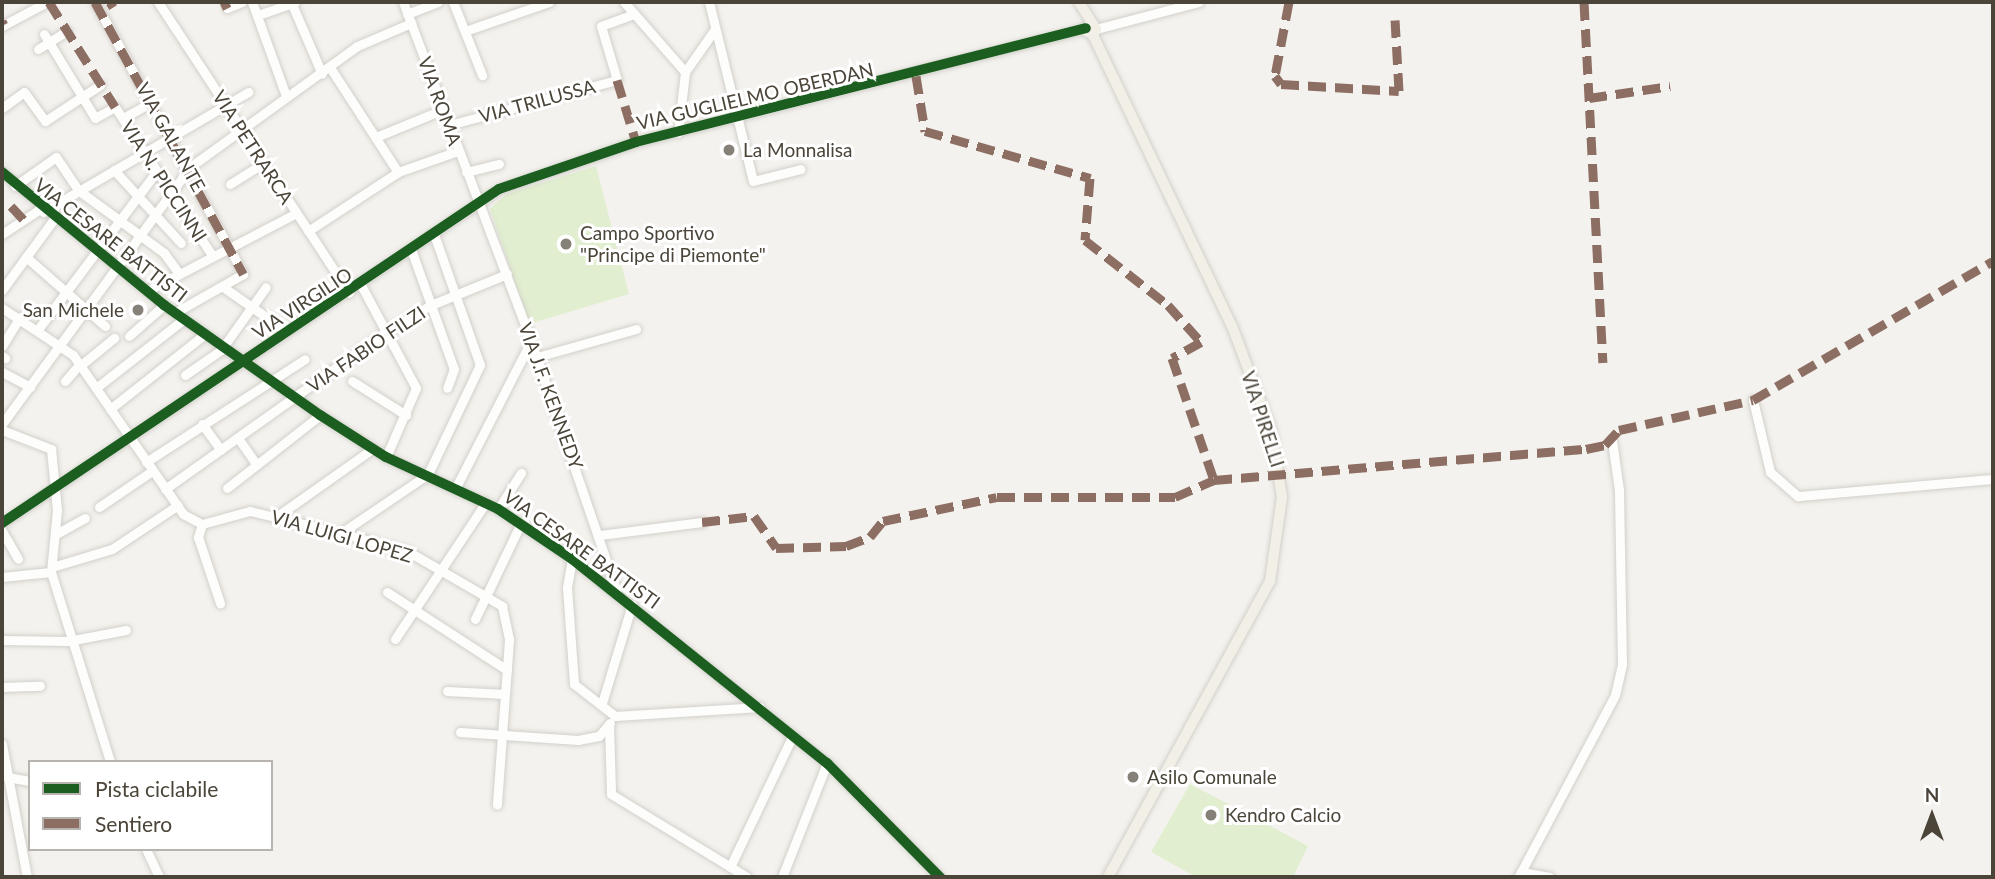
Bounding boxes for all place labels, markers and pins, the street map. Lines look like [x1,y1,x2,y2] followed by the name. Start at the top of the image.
[743,139,853,161] place label: La Monnalisa
[721,142,737,158] marker: La Monnalisa
[580,222,766,266] place label: Campo Sportivo "Principe di Piemonte"
[558,236,574,252] marker: Campo Sportivo "Principe di Piemonte"
[23,299,124,321] place label: San Michele
[130,302,146,318] marker: San Michele
[1147,766,1277,788] place label: Asilo Comunale
[1125,769,1141,785] marker: Asilo Comunale
[1225,804,1341,826] place label: Kendro Calcio
[1203,807,1219,823] marker: Kendro Calcio

